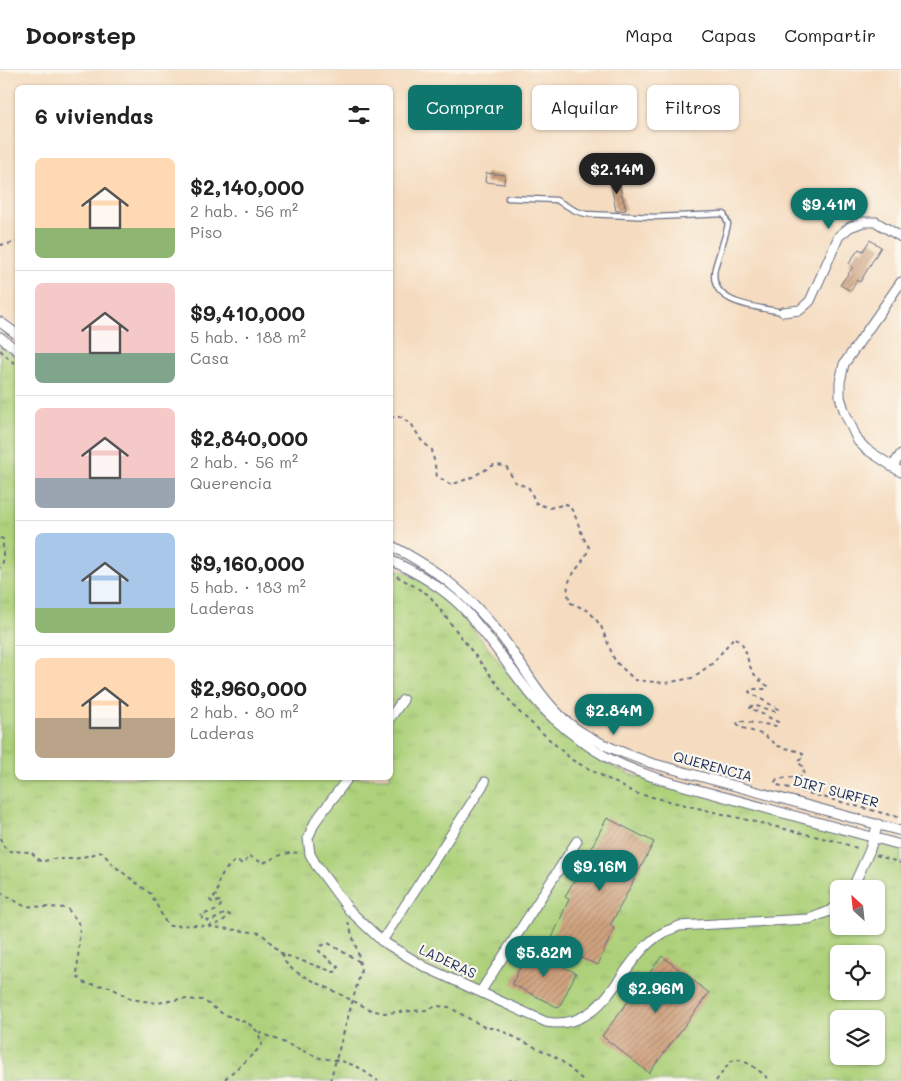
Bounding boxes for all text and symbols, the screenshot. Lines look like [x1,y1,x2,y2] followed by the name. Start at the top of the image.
[25,19,136,50] text: Doorstep
[625,23,673,47] text: Mapa
[701,23,756,47] text: Capas
[784,23,876,47] text: Compartir
[408,85,522,130] chip: Comprar
[532,85,637,130] chip: Alquilar
[647,85,739,130] chip: Filtros
[345,101,373,129] icon: filters
[35,102,154,129] text: 6 viviendas
[576,152,658,195] pin: $2.14M
[590,158,644,179] text: $2.14M
[190,173,304,200] text: $2,140,000
[75,178,135,238] icon: home
[788,188,870,230] pin: $9.41M
[802,193,856,214] text: $9.41M
[190,200,298,221] text: 2 hab. · 56 m²
[190,221,222,242] text: Piso
[190,299,305,326] text: $9,410,000
[75,303,135,363] icon: home
[190,326,306,347] text: 5 hab. · 188 m²
[190,347,229,368] text: Casa
[190,424,308,451] text: $2,840,000
[75,428,135,488] icon: home
[190,451,298,472] text: 2 hab. · 56 m²
[190,472,272,493] text: Querencia
[190,549,305,576] text: $9,160,000
[75,553,135,613] icon: home
[190,576,306,597] text: 5 hab. · 183 m²
[190,597,254,618] text: Laderas
[190,674,307,701] text: $2,960,000
[75,678,135,738] icon: home
[573,694,655,736] pin: $2.84M
[586,699,642,720] text: $2.84M
[190,701,299,722] text: 2 hab. · 80 m²
[190,722,254,743] text: Laderas
[671,746,755,786] street label: QUERENCIA
[791,770,881,812] street label: DIRT SURFER
[559,850,641,892] pin: $9.16M
[573,855,627,876] text: $9.16M
[830,880,885,935] north arrow
[830,880,885,1065] map controls
[503,936,585,978] pin: $5.82M
[416,939,480,983] street label: LADERAS
[516,941,572,962] text: $5.82M
[830,945,885,1000] button: locate
[615,972,697,1014] pin: $2.96M
[628,977,684,998] text: $2.96M
[830,1010,885,1065] button: layers

